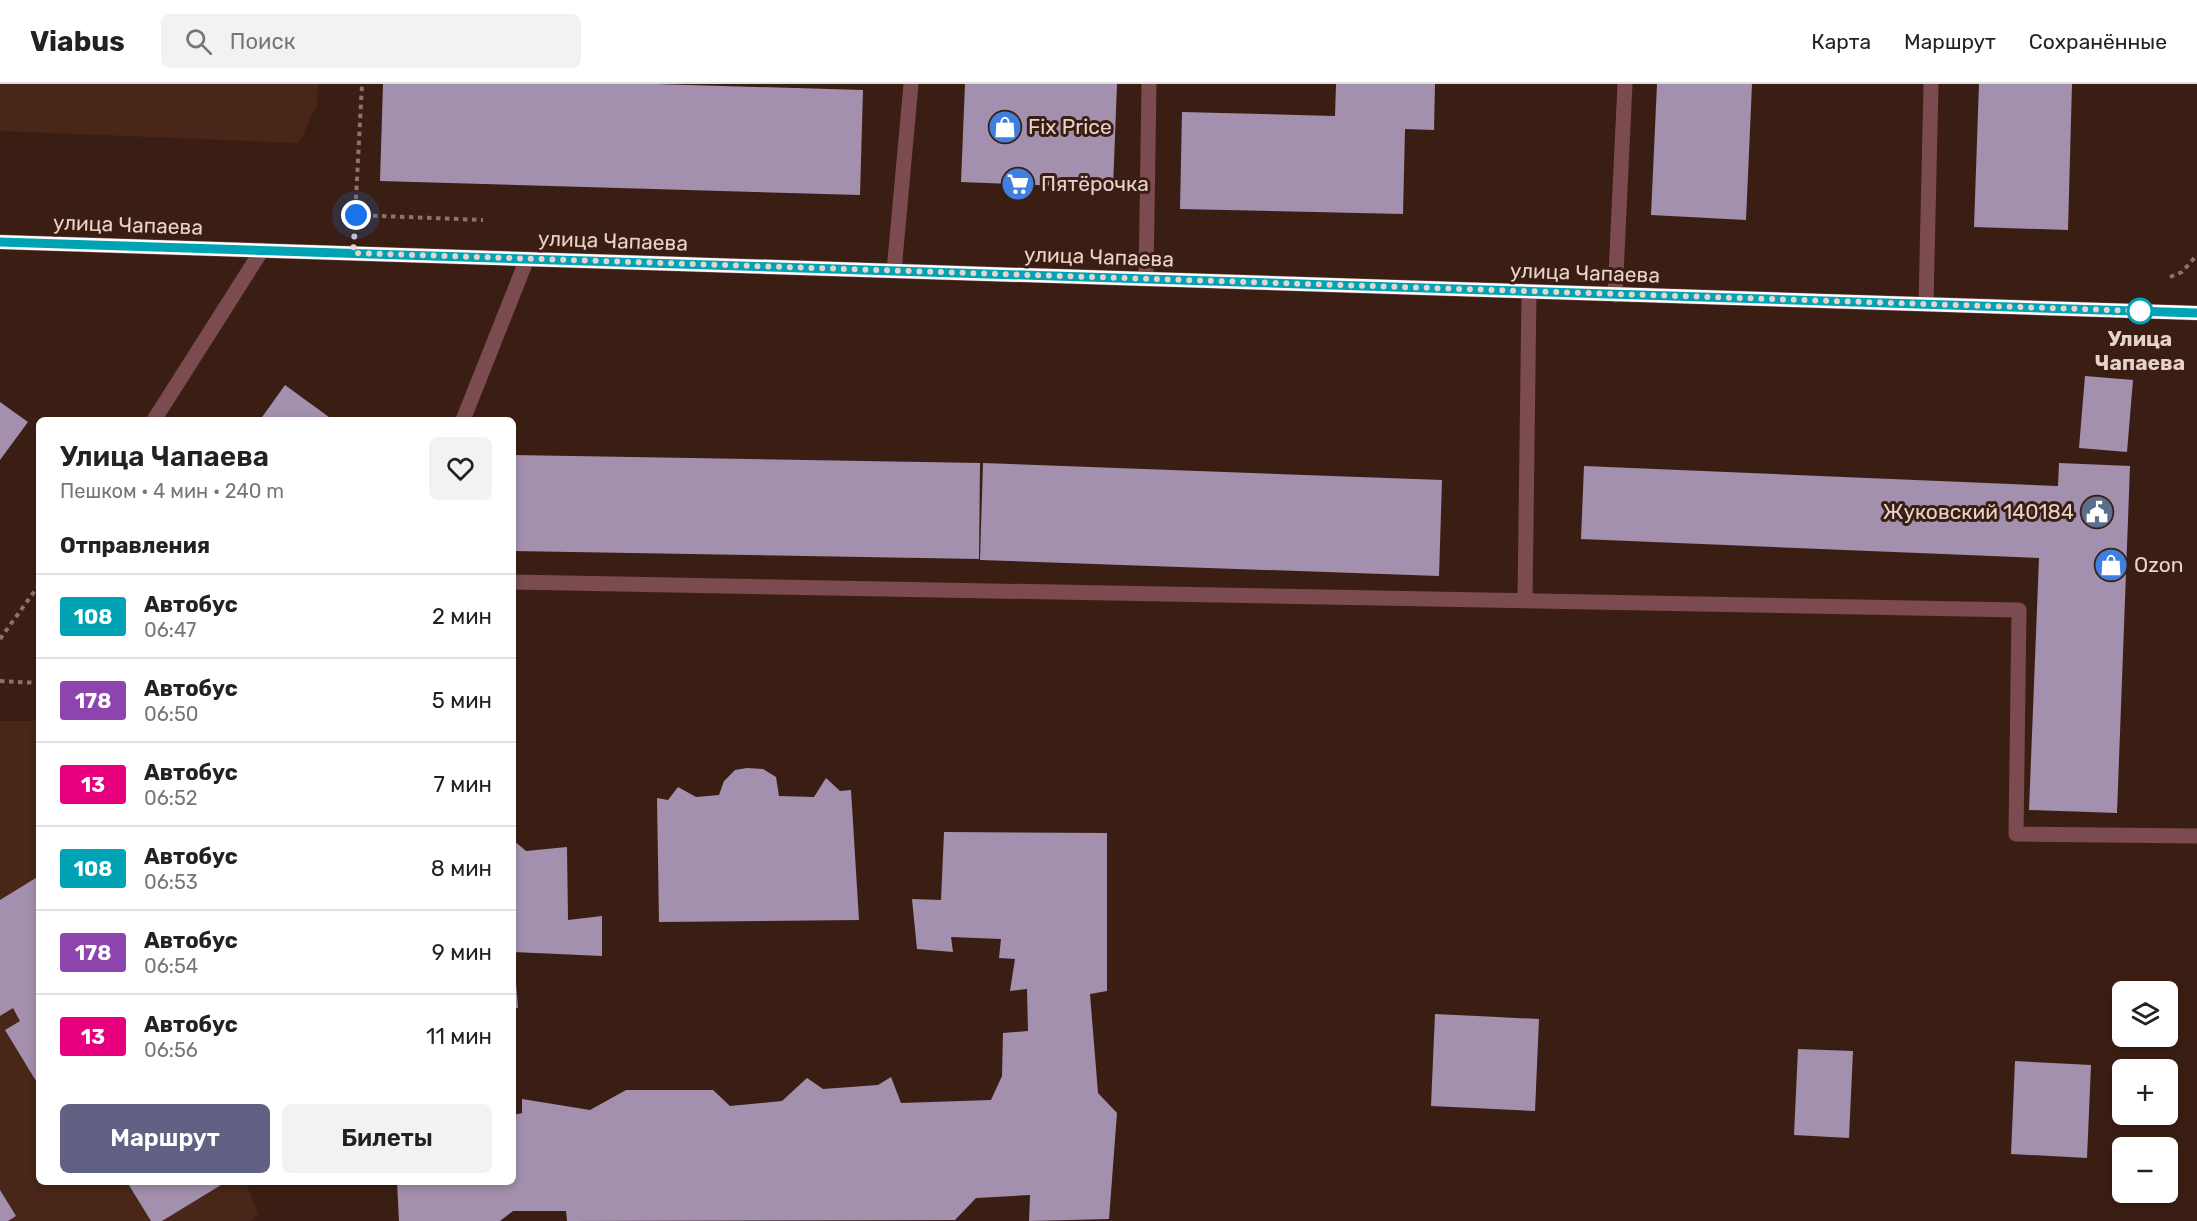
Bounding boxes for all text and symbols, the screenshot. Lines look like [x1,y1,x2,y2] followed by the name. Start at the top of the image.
[161,14,581,68] search box
[30,25,125,58] text: Viabus
[182,25,215,58] icon: search
[230,28,295,55] text: Поиск
[1811,29,1871,54] text: Карта
[1904,29,1996,54] text: Маршрут
[2029,29,2167,54] text: Сохранённые
[987,109,1023,145] shop icon: Fix Price
[1028,114,1112,139] place label: Fix Price
[1000,166,1036,202] supermarket icon: Пятёрочка
[1041,171,1149,196] place label: Пятёрочка
[341,200,371,230] your location
[53,209,203,240] street label: улица Чапаева
[538,225,688,256] street label: улица Чапаева
[1024,241,1174,272] street label: улица Чапаева
[1510,257,1660,288] street label: улица Чапаева
[2127,298,2153,324] marker: Улица Чапаева
[2095,326,2185,375] place label: Улица Чапаева
[429,437,492,500] button: heart
[60,440,269,473] text: Улица Чапаева
[60,479,284,503] text: Пешком · 4 мин · 240 m
[2079,494,2115,530] public building icon: Жуковский 140184
[1883,499,2074,524] place label: Жуковский 140184
[60,532,210,559] text: Отправления
[2093,547,2129,583] shop icon: Ozon
[2134,552,2184,577] place label: Ozon
[144,591,238,618] text: Автобус
[432,603,492,630] text: 2 мин
[74,604,112,629] text: 108
[144,618,196,642] text: 06:47
[144,675,238,702] text: Автобус
[432,687,492,714] text: 5 мин
[75,688,111,713] text: 178
[144,702,198,726] text: 06:50
[144,759,238,786] text: Автобус
[434,771,492,798] text: 7 мин
[81,772,105,797] text: 13
[144,786,198,810] text: 06:52
[144,843,238,870] text: Автобус
[431,855,492,882] text: 8 мин
[74,856,112,881] text: 108
[144,870,198,894] text: 06:53
[144,927,238,954] text: Автобус
[432,939,492,966] text: 9 мин
[75,940,111,965] text: 178
[144,954,198,978] text: 06:54
[2112,981,2178,1203] map controls
[2112,981,2178,1047] button: layers
[144,1011,238,1038] text: Автобус
[426,1023,492,1050] text: 11 мин
[81,1024,105,1049] text: 13
[144,1038,198,1062] text: 06:56
[2112,1059,2178,1125] button: +
[60,1104,270,1173] button: Маршрут
[282,1104,492,1173] button: Билеты
[2112,1137,2178,1203] button: −

